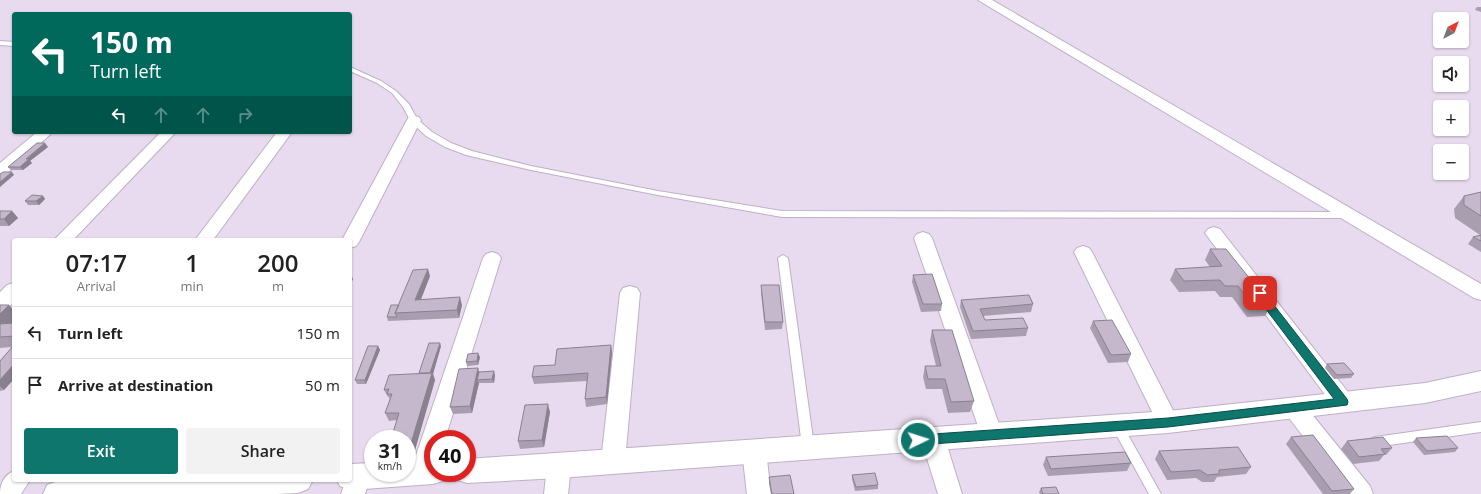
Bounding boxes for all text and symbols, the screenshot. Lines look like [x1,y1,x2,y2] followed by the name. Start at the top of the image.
[1433,12,1469,48] north arrow
[1433,12,1469,180] map controls
[90,23,173,61] text: 150 m
[24,28,76,80] icon: left
[1433,56,1469,92] button: sound
[90,59,161,83] text: Turn left
[1433,100,1469,136] button: +
[108,104,130,126] icon: left
[150,104,172,126] icon: ahead
[192,104,214,126] icon: ahead
[234,104,256,126] icon: right
[1433,144,1469,180] button: −
[66,246,127,279] text: 07:17
[185,246,199,279] text: 1
[257,246,298,279] text: 200
[1243,276,1277,310] pin
[77,277,116,295] text: Arrival
[181,277,204,295] text: min
[272,277,284,295] text: m
[1249,282,1271,304] icon: arrive
[24,322,46,344] icon: left
[58,323,123,343] text: Turn left
[296,323,340,343] text: 150 m
[24,374,46,396] icon: arrive
[58,375,213,395] text: Arrive at destination
[305,375,340,395] text: 50 m
[897,419,939,461] position arrow
[24,428,178,474] button: Exit
[186,428,340,474] button: Share
[424,430,476,482] speed limit sign: 40
[379,437,401,464] text: 31
[378,459,402,473] text: km/h

